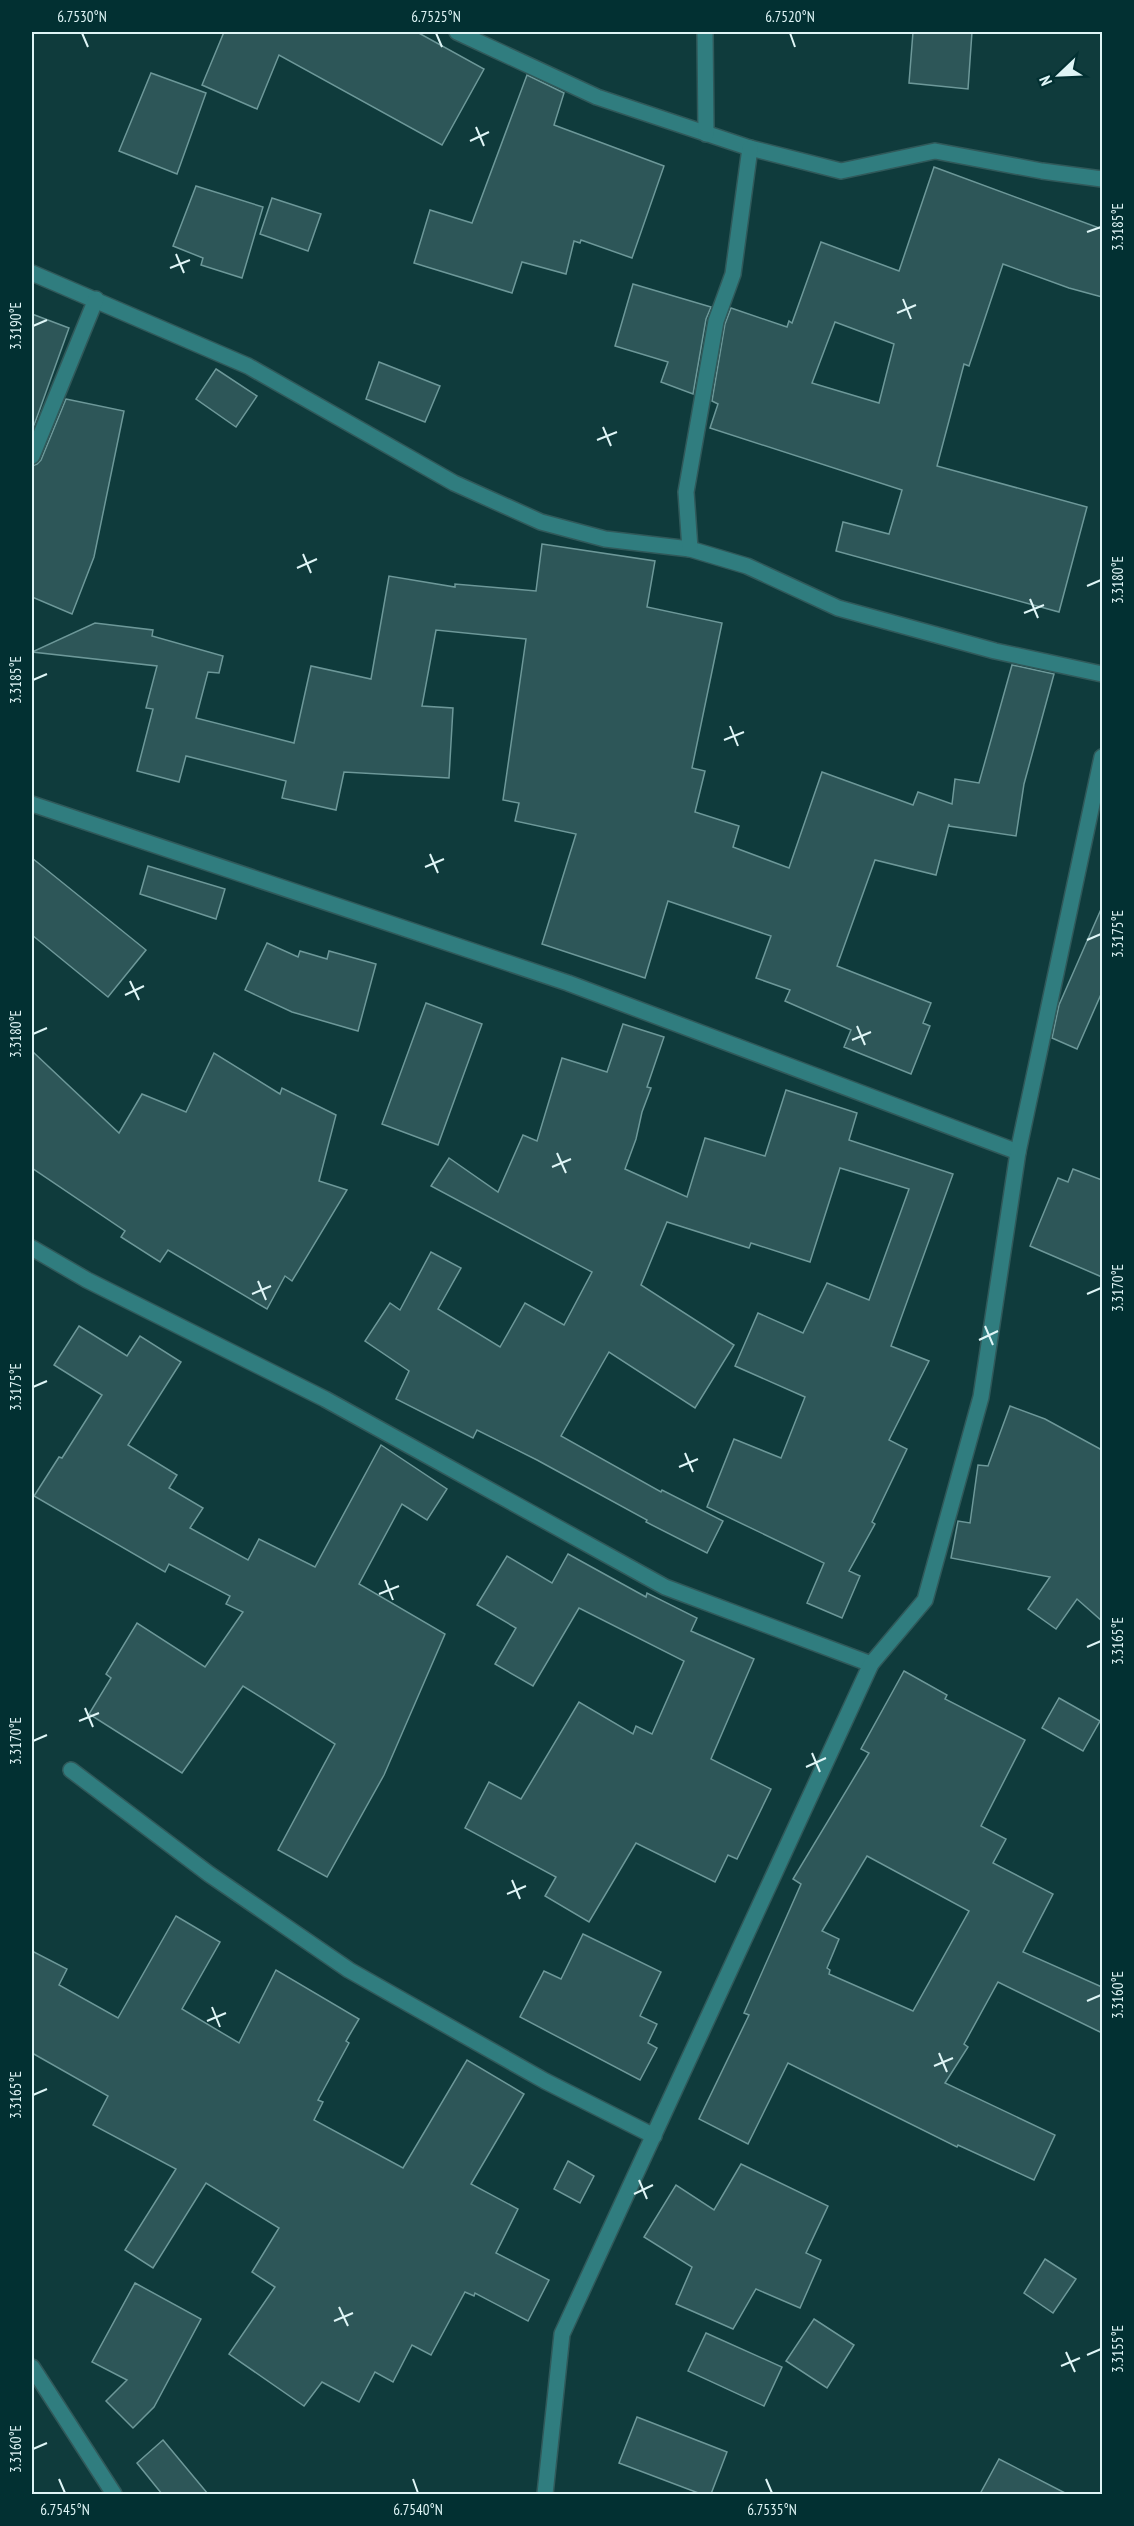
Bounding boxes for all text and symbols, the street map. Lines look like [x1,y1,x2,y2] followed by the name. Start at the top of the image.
[57,7,107,26] text: 6.7530°N
[411,7,461,26] text: 6.7525°N
[765,7,815,26] text: 6.7520°N
[1029,45,1089,105] north arrow
[1034,73,1056,89] text: N
[1108,203,1127,251] text: 3.3185°E
[6,302,25,350] text: 3.3190°E
[1108,556,1127,604] text: 3.3180°E
[6,656,25,704] text: 3.3185°E
[1108,910,1127,958] text: 3.3175°E
[6,1010,25,1058] text: 3.3180°E
[1108,1264,1127,1312] text: 3.3170°E
[6,1363,25,1411] text: 3.3175°E
[1108,1617,1127,1665] text: 3.3165°E
[6,1717,25,1765] text: 3.3170°E
[1108,1971,1127,2019] text: 3.3160°E
[6,2071,25,2119] text: 3.3165°E
[1108,2325,1127,2373] text: 3.3155°E
[6,2425,25,2473] text: 3.3160°E
[40,2500,90,2519] text: 6.7545°N
[393,2500,443,2519] text: 6.7540°N
[747,2500,797,2519] text: 6.7535°N

